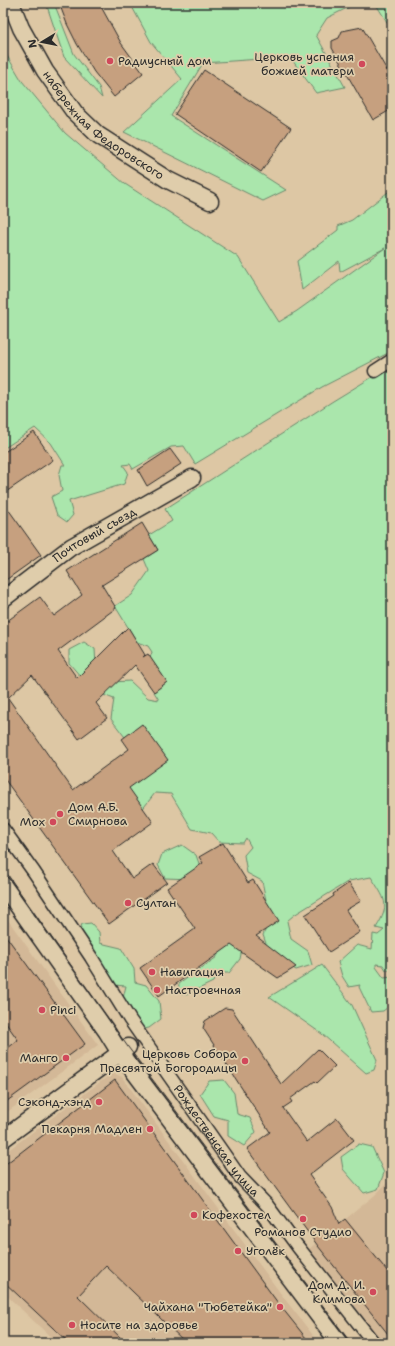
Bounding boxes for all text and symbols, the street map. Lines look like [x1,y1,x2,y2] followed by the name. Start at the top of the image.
[22,22,62,62] north arrow
[24,38,41,49] text: N
[254,49,354,79] place label: Церковь успения божией матери
[118,53,211,69] place label: Радиусный дом
[105,56,115,66] marker: Радиусный дом
[357,59,367,69] marker: Церковь успения божией матери
[39,67,167,183] street label: набережная Федоровского
[49,503,139,566] street label: Почтовый съезд
[68,799,128,829] place label: Дом А.Б. Смирнова
[55,809,65,819] marker: Дом А.Б. Смирнова
[20,814,45,830] place label: Мох
[48,817,58,827] marker: Мох
[136,895,176,911] place label: Султан
[123,898,133,908] marker: Султан
[160,964,224,980] place label: Навигация
[147,967,157,977] marker: Навигация
[165,982,241,998] place label: Настроечная
[152,985,162,995] marker: Настроечная
[50,1002,77,1018] place label: Pinci
[37,1005,47,1015] marker: Pinci
[100,1046,238,1076] place label: Церковь Собора Пресвятой Богородицы
[20,1050,58,1066] place label: Манго
[61,1053,71,1063] marker: Манго
[240,1056,250,1066] marker: Церковь Собора Пресвятой Богородицы
[170,1082,263,1201] street label: Рождественская улица
[18,1094,91,1110] place label: Сэконд-хэнд
[94,1097,104,1107] marker: Сэконд-хэнд
[42,1121,142,1137] place label: Пекарня Мадлен
[145,1124,155,1134] marker: Пекарня Мадлен
[202,1207,271,1223] place label: Кофехостел
[189,1210,199,1220] marker: Кофехостел
[298,1214,308,1224] marker: Романов Студио
[254,1224,352,1240] place label: Романов Студио
[246,1243,286,1259] place label: Уголёк
[233,1246,243,1256] marker: Уголёк
[308,1277,366,1307] place label: Дом Д. И. Климова
[368,1287,378,1297] marker: Дом Д. И. Климова
[144,1299,272,1315] place label: Чайхана "Тюбетейка"
[275,1302,285,1312] marker: Чайхана "Тюбетейка"
[80,1317,198,1333] place label: Носите на здоровье
[67,1320,77,1330] marker: Носите на здоровье

